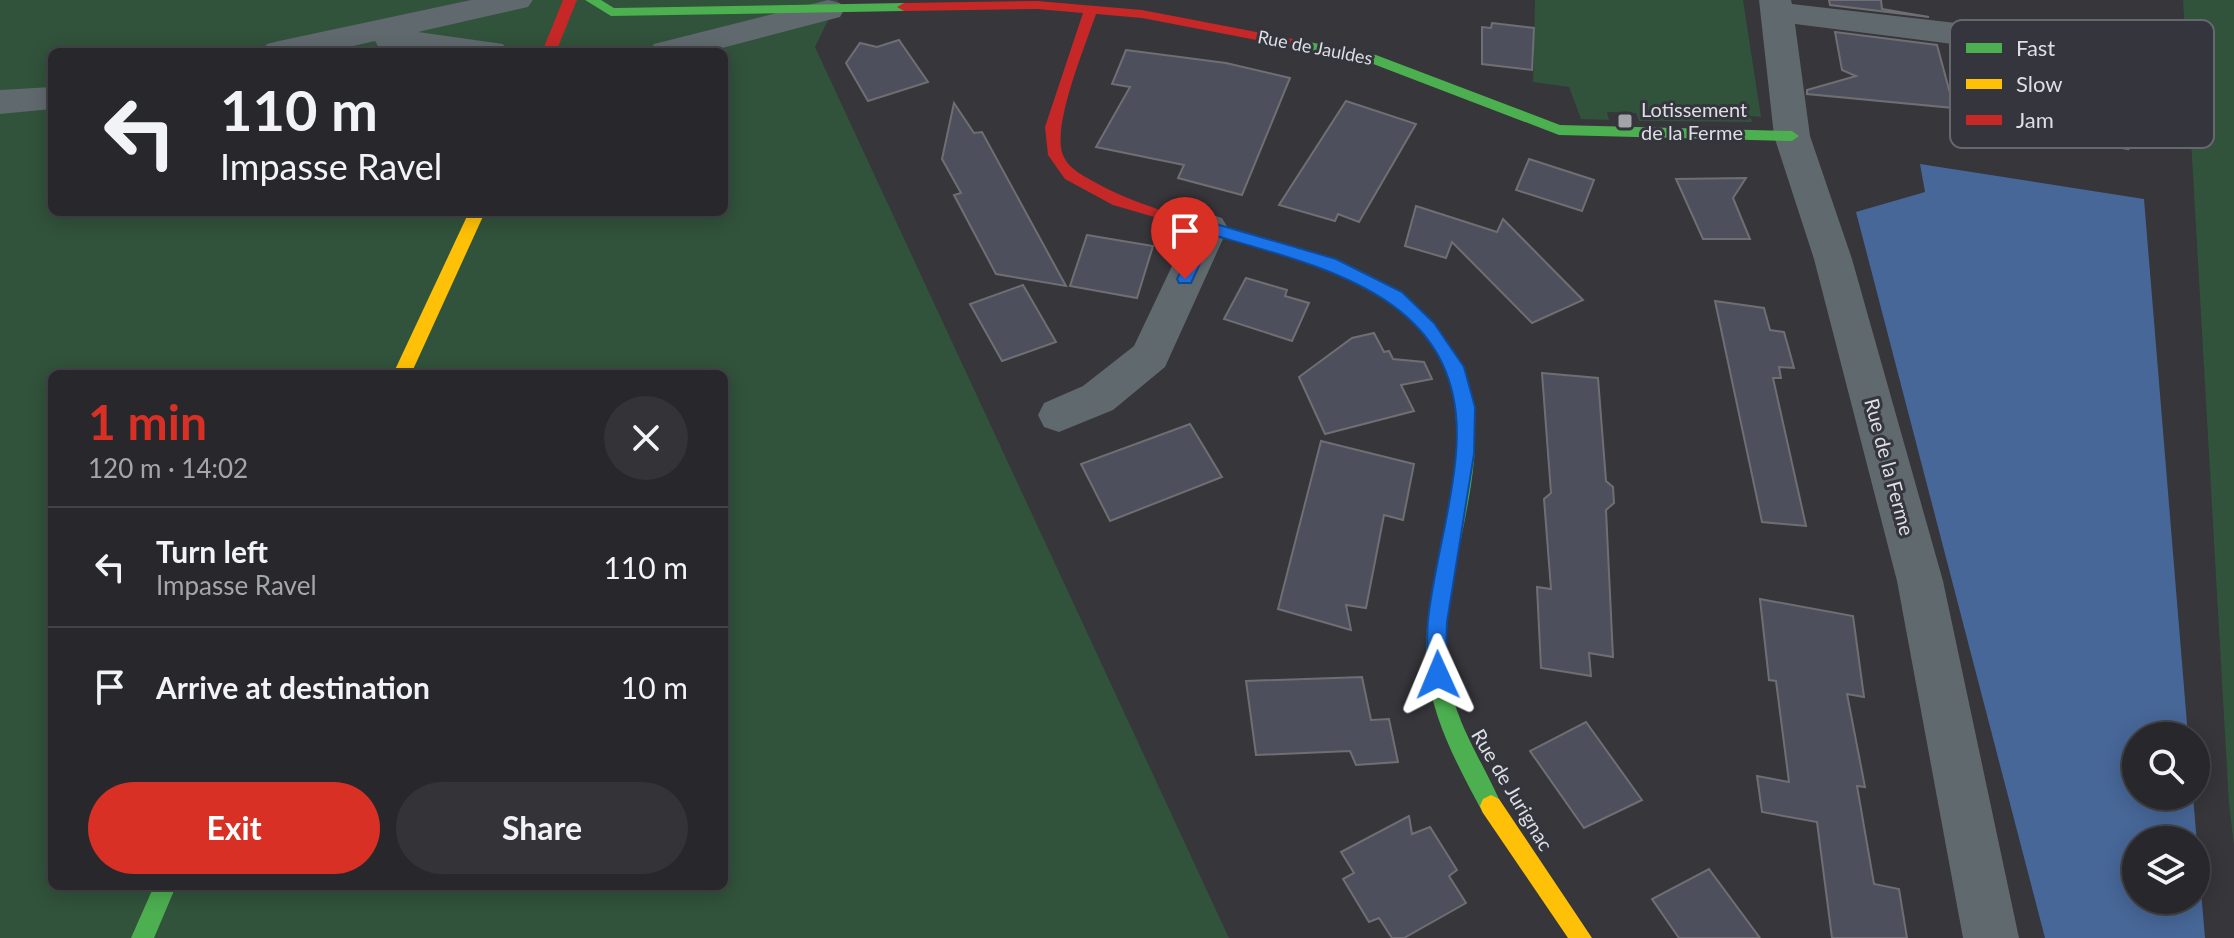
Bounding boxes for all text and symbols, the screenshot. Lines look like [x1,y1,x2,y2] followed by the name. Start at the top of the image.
[1950,20,2214,148] legend
[1256,25,1375,69] street label: Rue de Jauldes
[2016,34,2055,61] text: Fast
[2016,70,2063,97] text: Slow
[220,76,378,143] text: 110 m
[88,80,192,184] icon: left
[1641,97,1747,144] place label: Lotissement de la Ferme
[2016,106,2054,133] text: Jam
[1616,112,1634,130] marker: Lotissement de la Ferme
[220,144,442,188] text: Impasse Ravel
[1151,197,1219,279] pin
[1163,209,1207,253] icon: arrive
[88,393,207,450] text: 1 min
[604,396,688,480] button: close
[1860,396,1920,538] street label: Rue de la Ferme
[88,452,248,484] text: 120 m · 14:02
[156,533,268,569] text: Turn left
[88,545,132,589] icon: left
[603,549,688,585] text: 110 m
[156,569,317,601] text: Impasse Ravel
[1396,633,1480,717] position arrow
[88,665,132,709] icon: arrive
[156,669,430,705] text: Arrive at destination
[621,669,688,705] text: 10 m
[2122,722,2210,914] map controls
[2122,722,2210,810] button: search
[1467,724,1559,855] street label: Rue de Jurignac
[88,782,380,874] button: Exit
[396,782,688,874] button: Share
[2122,826,2210,914] button: layers

